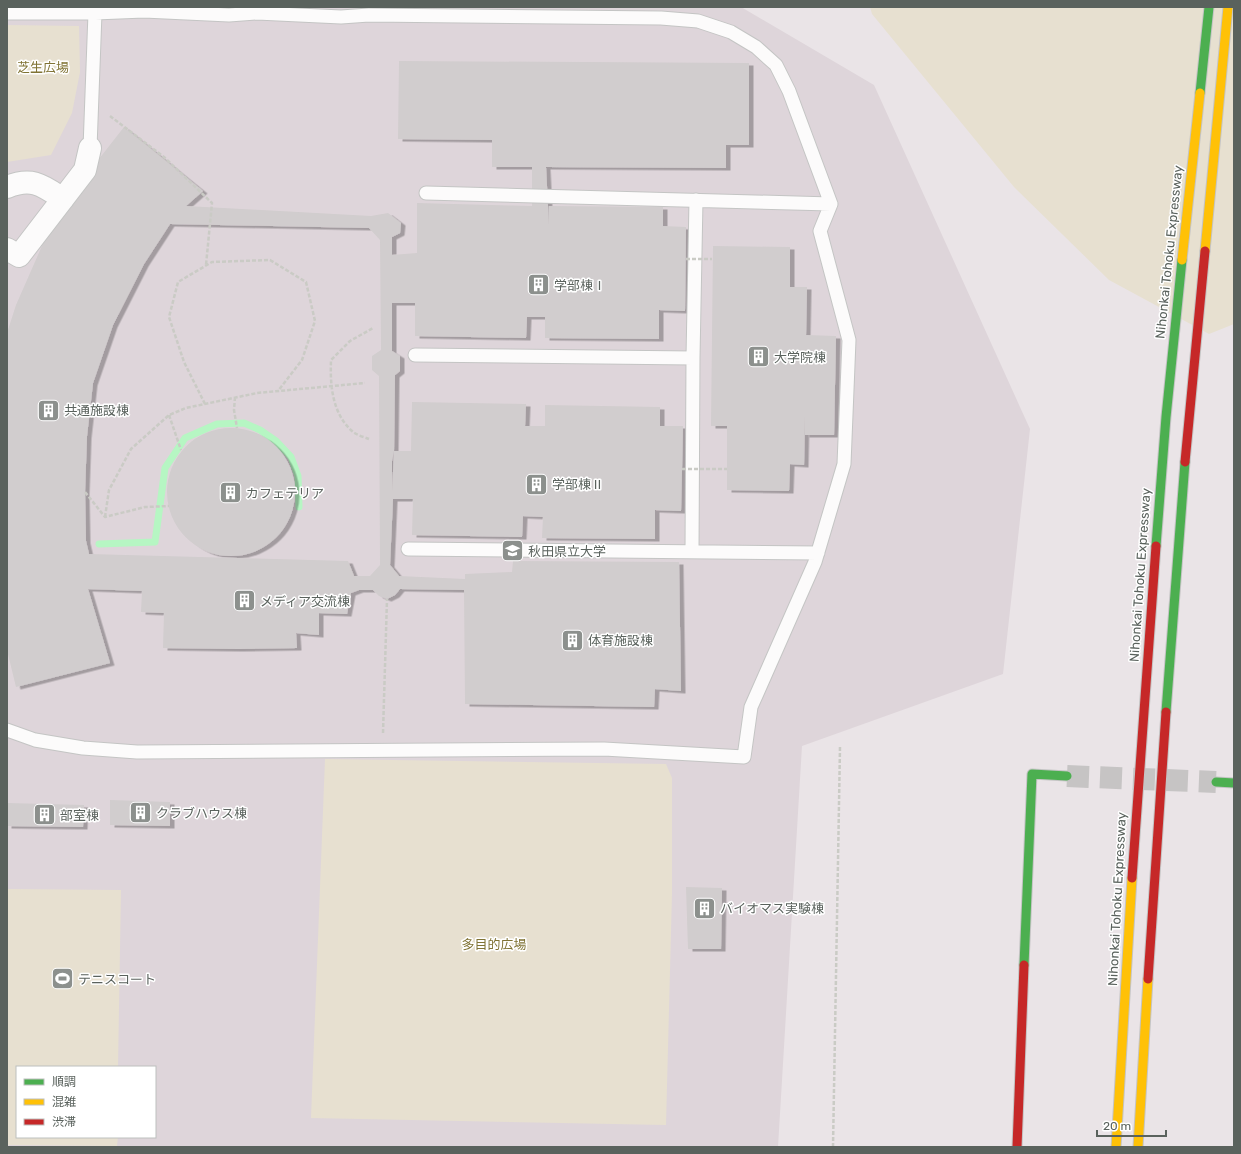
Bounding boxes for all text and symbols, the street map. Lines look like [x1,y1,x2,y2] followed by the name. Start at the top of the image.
[17,60,69,75] park label: 芝生広場
[1152,165,1186,339] street label: Nihonkai Tohoku Expressway
[526,272,552,298] building icon: 学部棟Ⅰ
[554,278,606,293] place label: 学部棟Ⅰ
[746,344,772,370] building icon: 大学院棟
[774,350,826,365] place label: 大学院棟
[36,397,62,423] building icon: 共通施設棟
[64,403,129,418] place label: 共通施設棟
[524,471,550,497] building icon: 学部棟Ⅱ
[552,477,604,492] place label: 学部棟Ⅱ
[218,480,244,506] building icon: カフェテリア
[246,486,324,501] place label: カフェテリア
[1126,488,1154,662] street label: Nihonkai Tohoku Expressway
[499,538,525,564] school or university icon: 秋田県立大学
[528,544,606,559] place label: 秋田県立大学
[231,588,257,614] building icon: メディア交流棟
[260,594,350,609] place label: メディア交流棟
[559,627,585,653] building icon: 体育施設棟
[588,633,653,648] place label: 体育施設棟
[127,800,153,826] building icon: クラブハウス棟
[32,802,58,828] building icon: 部室棟
[156,806,247,821] place label: クラブハウス棟
[60,808,99,823] place label: 部室棟
[1105,812,1129,986] street label: Nihonkai Tohoku Expressway
[691,895,717,921] building icon: バイオマス実験棟
[720,901,824,916] place label: バイオマス実験棟
[461,937,527,952] park label: 多目的広場
[50,966,76,992] sports icon: テニスコート
[78,972,156,987] place label: テニスコート
[16,1066,156,1138] legend
[52,1075,76,1089] text: 順調
[52,1095,76,1109] text: 混雑
[1097,1112,1166,1138] scale bar
[52,1115,76,1129] text: 渋滞
[1103,1119,1131,1133] text: 20 m

